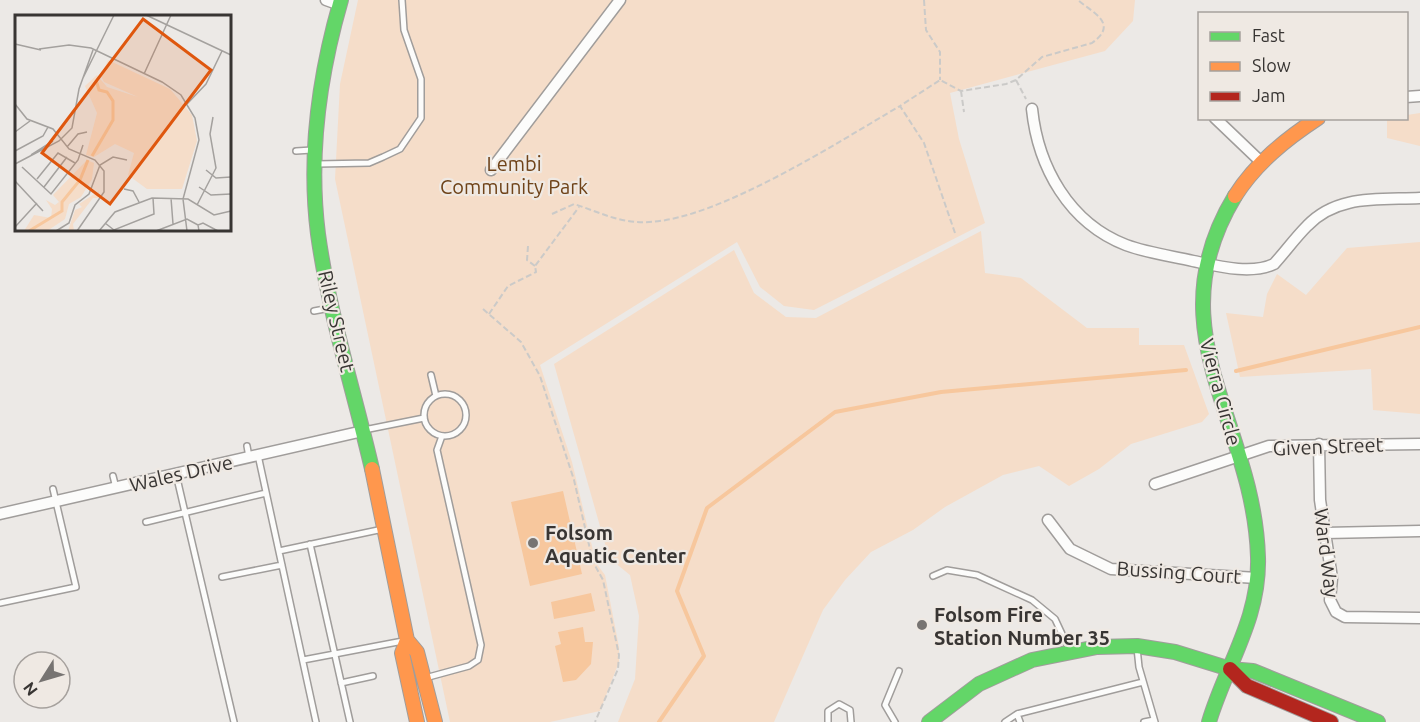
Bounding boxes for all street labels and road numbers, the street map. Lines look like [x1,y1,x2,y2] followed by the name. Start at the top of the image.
[314,268,360,374] street label: Riley Street
[1196,336,1246,448] street label: Vierra Circle
[1272,433,1384,459] street label: Given Street
[127,450,235,496] street label: Wales Drive
[1310,507,1344,600] street label: Ward Way
[1116,556,1242,588] street label: Bussing Court

